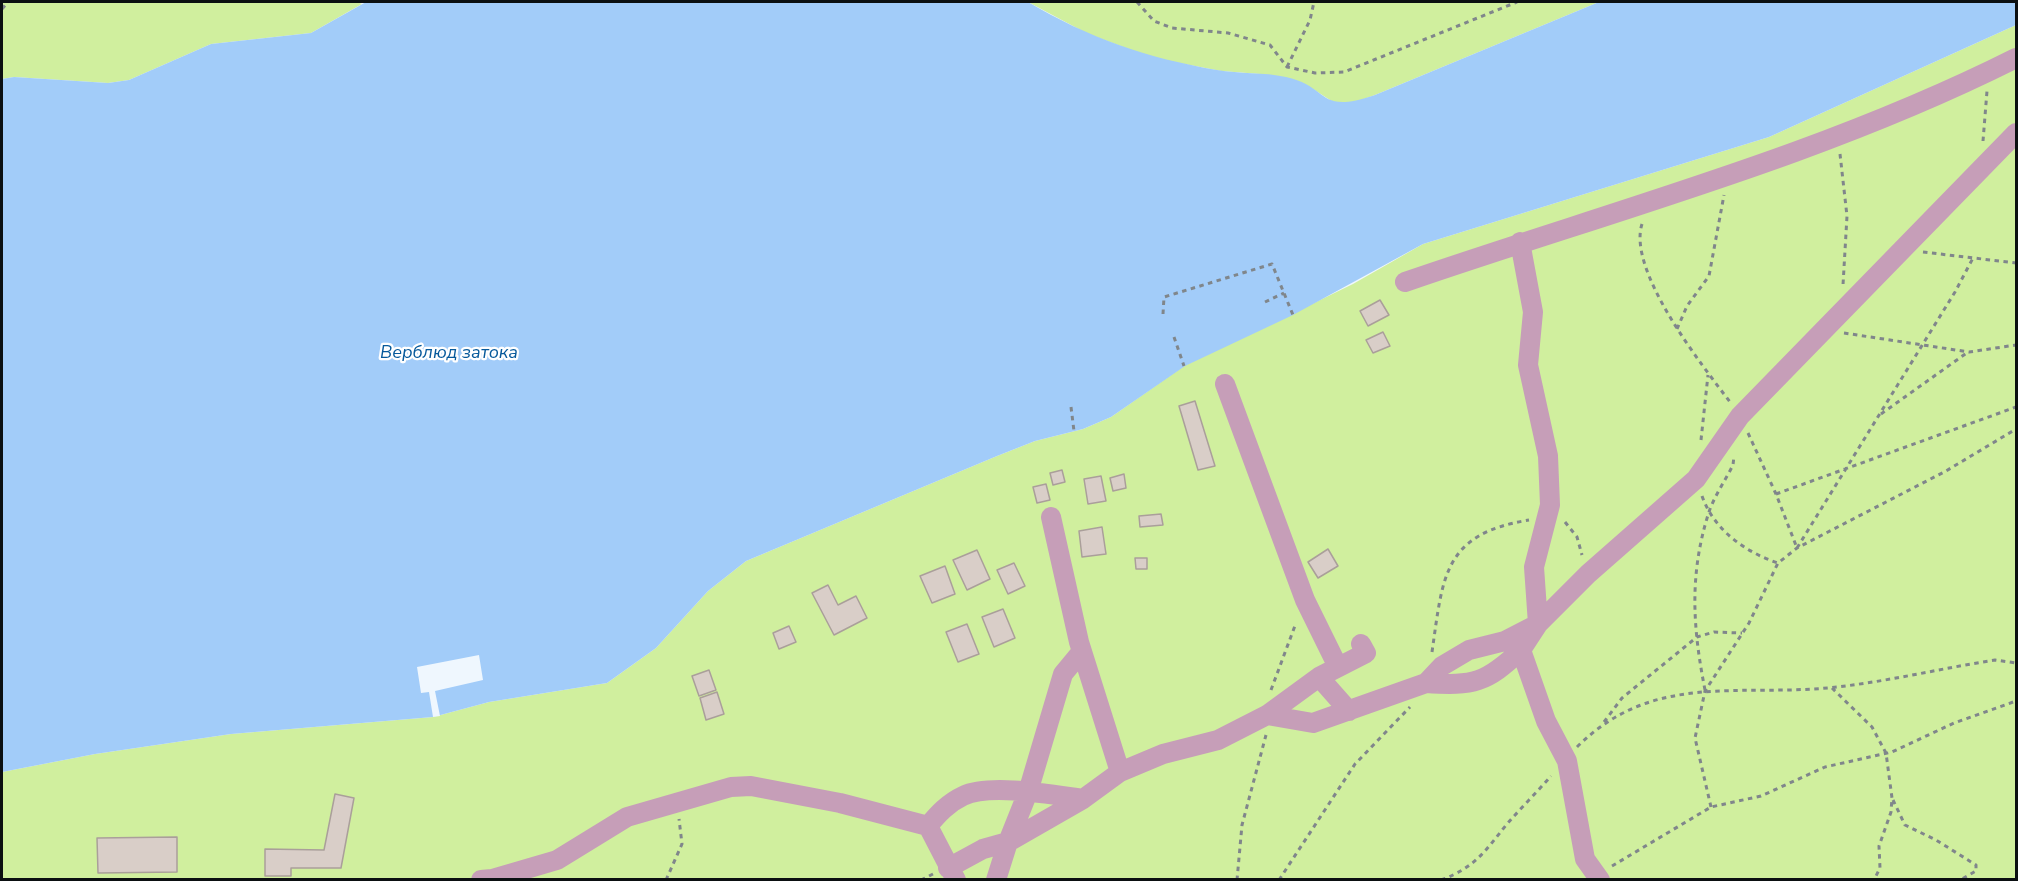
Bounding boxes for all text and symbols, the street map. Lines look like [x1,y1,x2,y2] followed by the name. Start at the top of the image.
[380,343,518,365] water label: Верблюд затока

